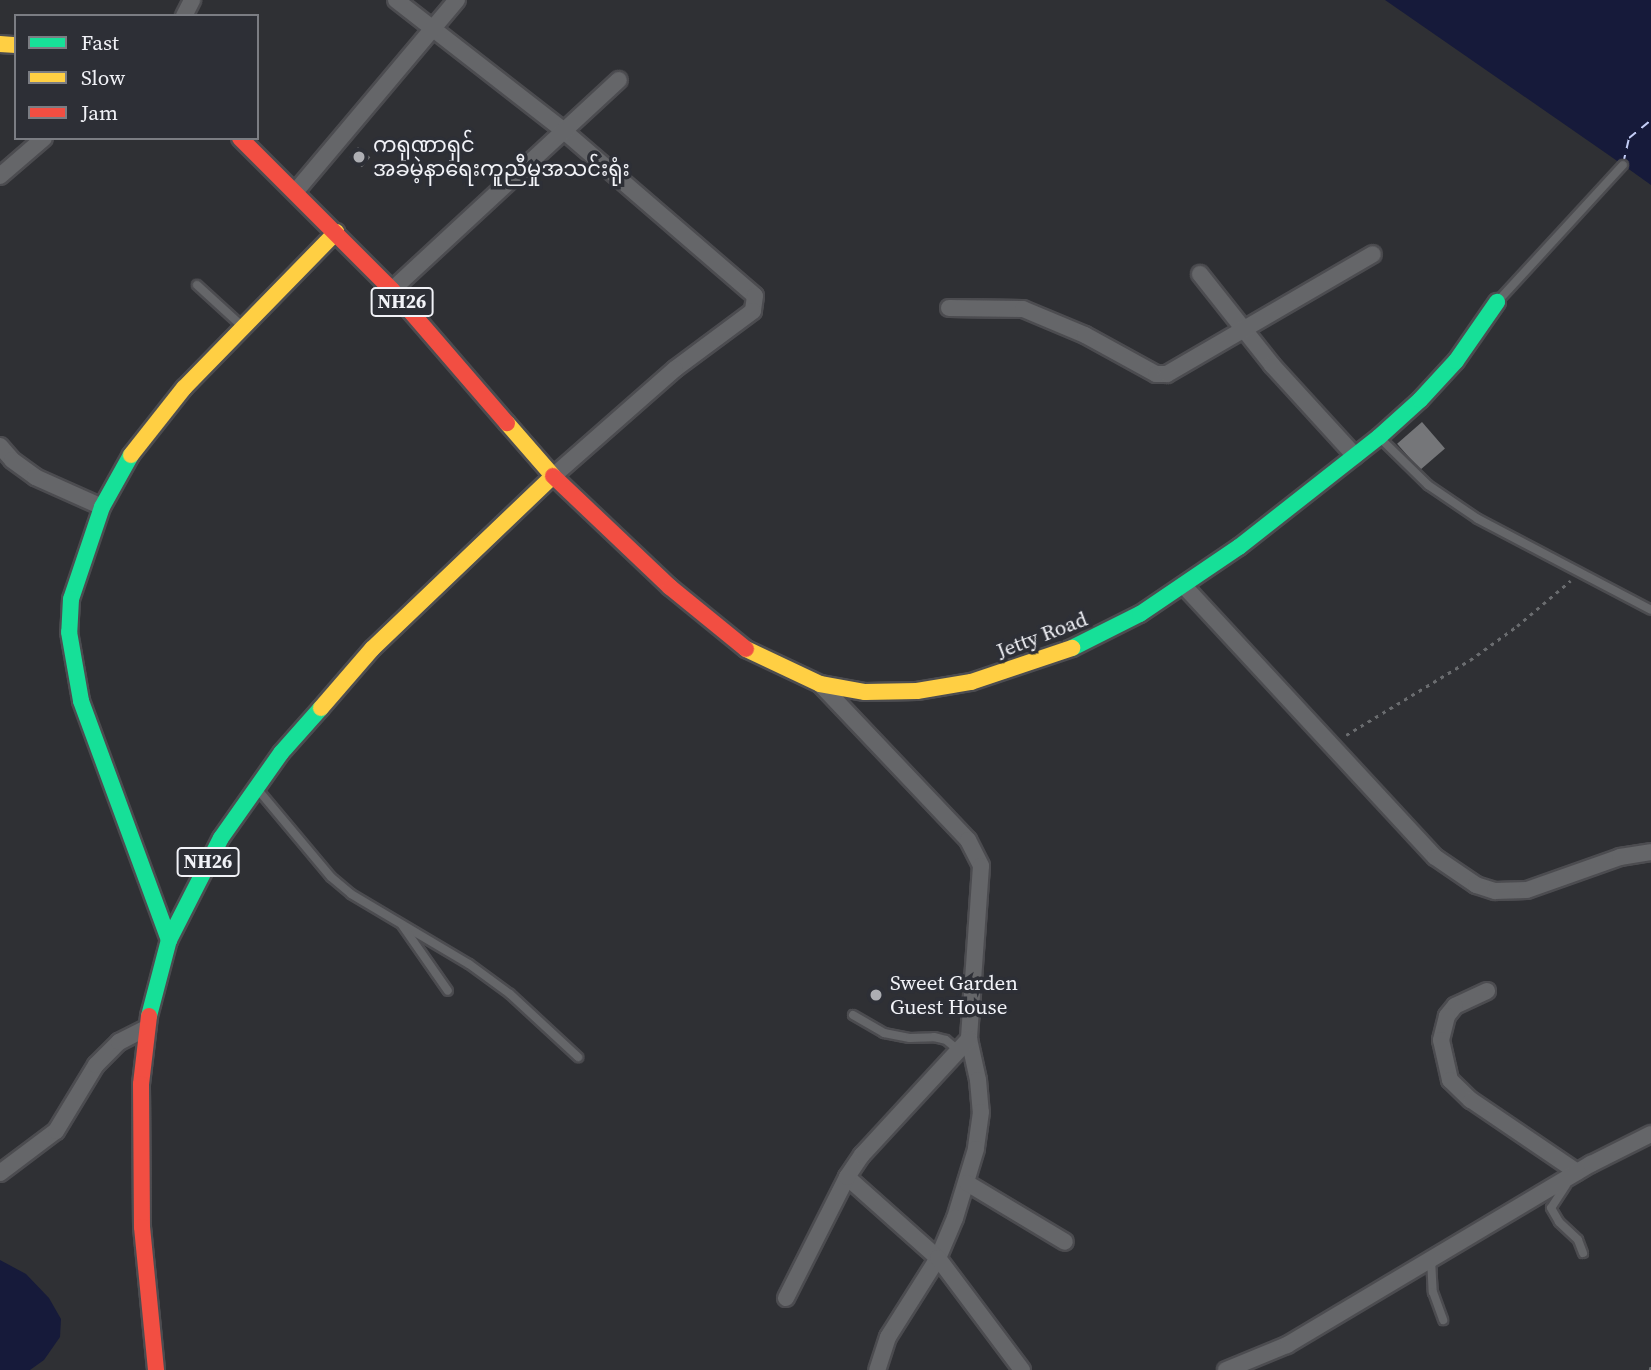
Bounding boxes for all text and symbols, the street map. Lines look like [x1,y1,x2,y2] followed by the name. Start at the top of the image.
[14,14,259,140] legend
[81,28,119,57] text: Fast
[81,63,125,92] text: Slow
[81,98,118,127] text: Jam
[373,132,630,182] place label: ကရုဏာရှင် အခမဲ့နာရေးကူညီမှုအသင်းရုံး
[351,149,367,165] marker: ကရုဏာရှင် အခမဲ့နာရေးကူညီမှုအသင်းရုံး
[370,286,434,318] road number: NH26
[993,606,1091,664] street label: Jetty Road
[176,846,240,877] road number: NH26
[890,970,1018,1020] place label: Sweet Garden Guest House
[868,987,884,1003] marker: Sweet Garden Guest House

